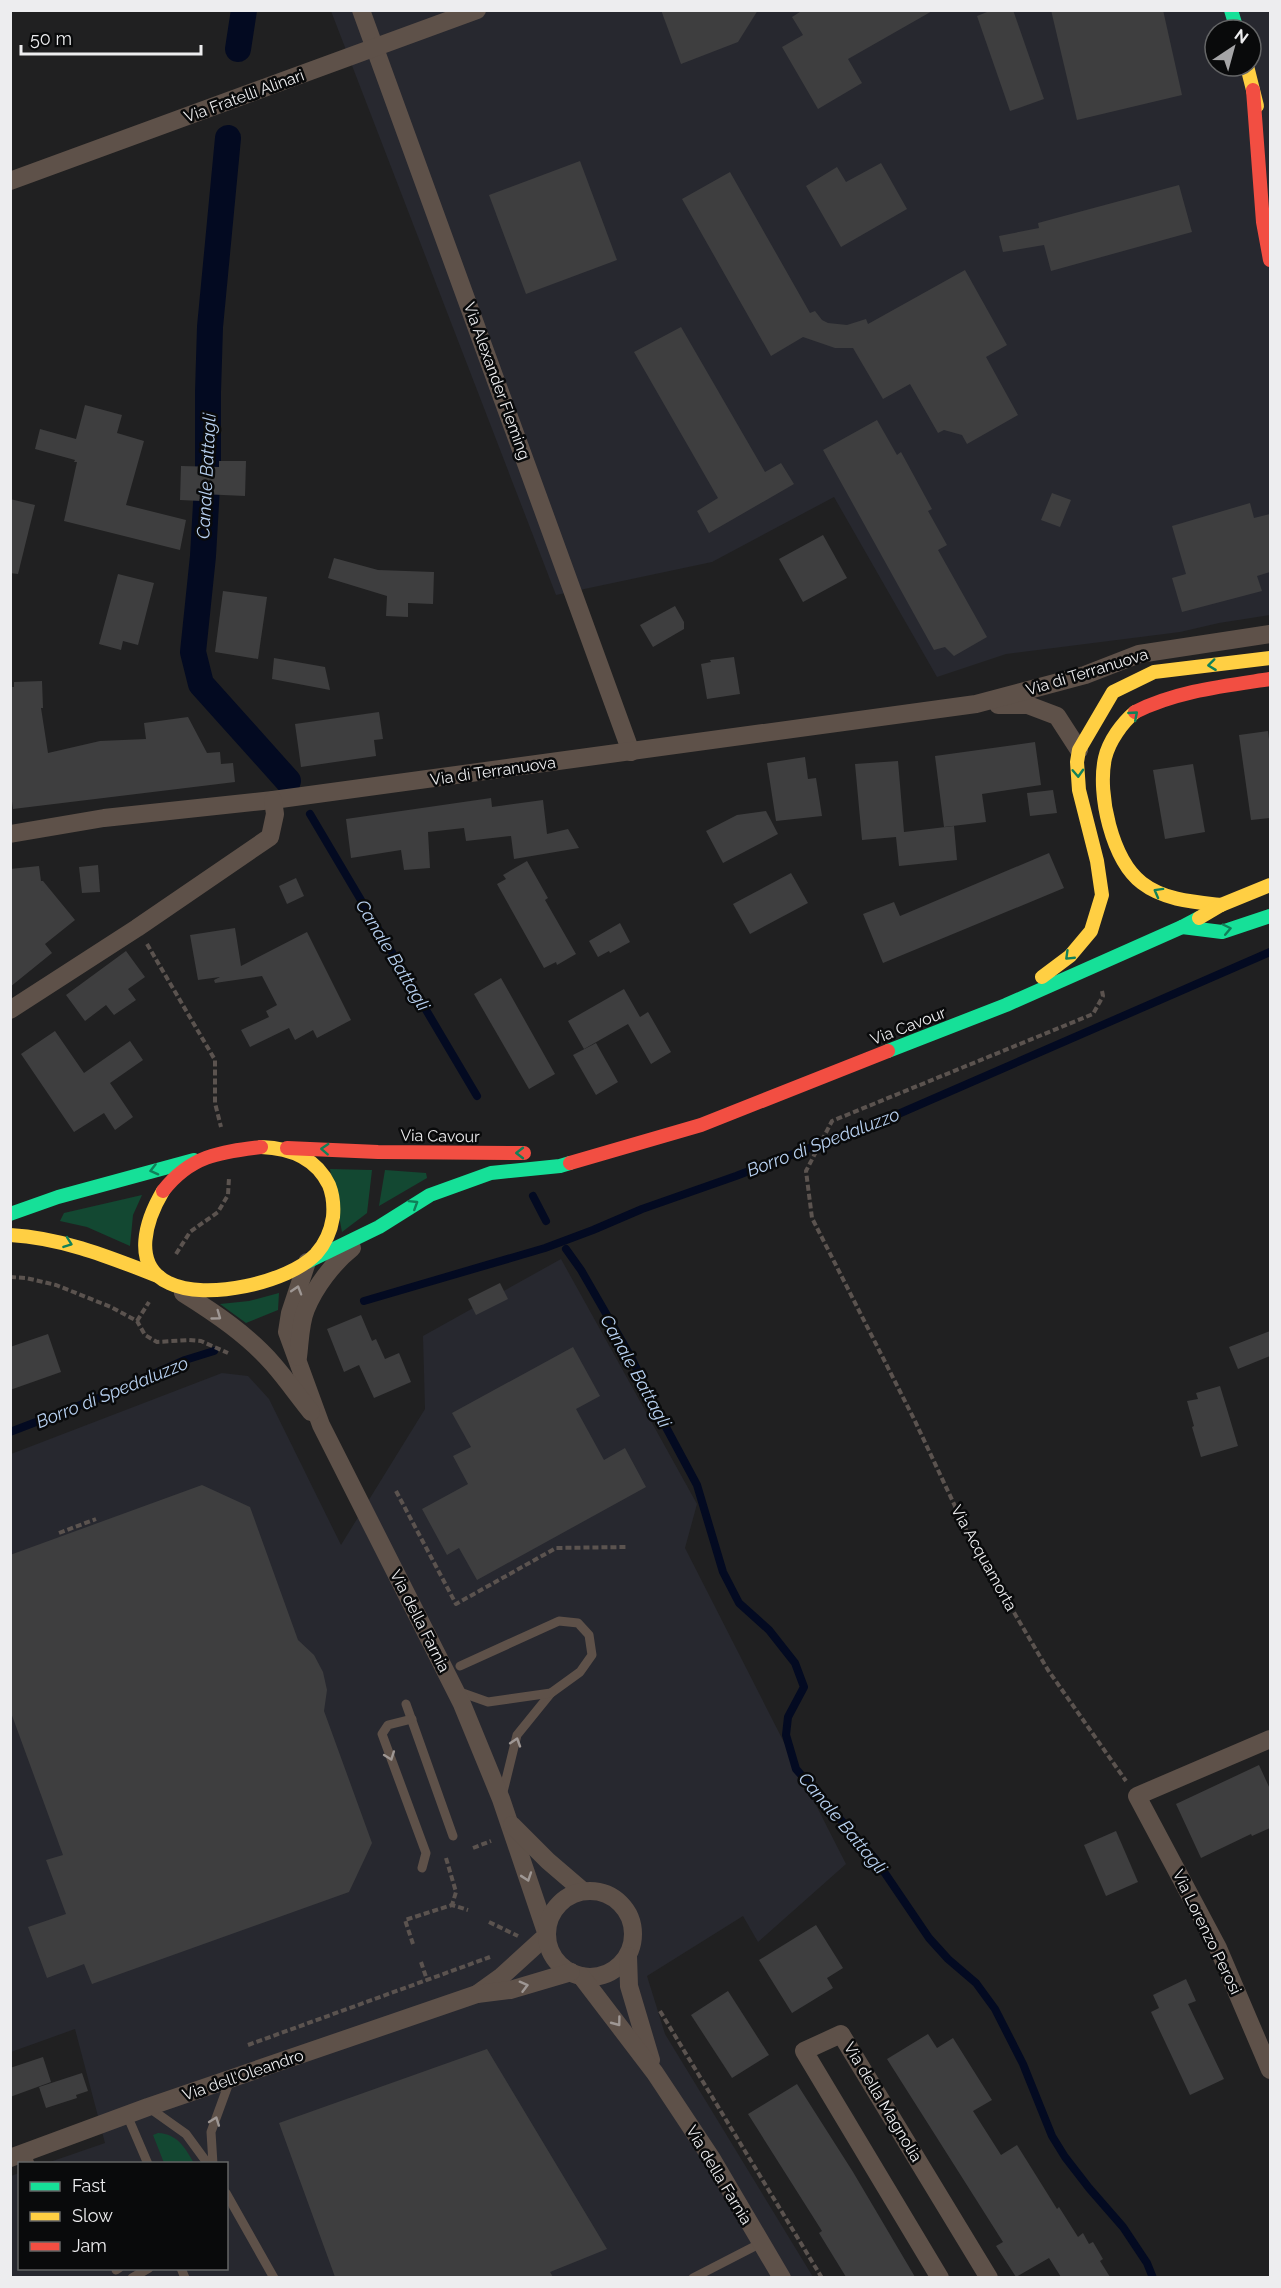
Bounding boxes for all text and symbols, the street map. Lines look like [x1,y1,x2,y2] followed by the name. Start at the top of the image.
[21,18,201,56] scale bar
[1203,18,1263,78] north arrow
[1231,25,1252,48] text: N
[30,28,72,49] text: 50 m
[181,65,307,127] street label: Via Fratelli Alinari
[460,300,534,462] street label: Via Alexander Fleming
[192,411,220,539] water label: Canale Battagli
[1024,644,1150,700] street label: Via di Terranuova
[1208,658,1217,671] one-way arrow
[1128,711,1138,722] one-way arrow
[429,753,557,789] street label: Via di Terranuova
[1072,769,1085,778] one-way arrow
[1154,888,1165,899] one-way arrow
[352,896,435,1015] water label: Canale Battagli
[1222,923,1232,936] one-way arrow
[1065,948,1076,959] one-way arrow
[867,1003,949,1049] street label: Via Cavour
[744,1103,902,1181] water label: Borro di Spedaluzzo
[400,1126,480,1146] street label: Via Cavour
[320,1143,329,1156] one-way arrow
[515,1147,524,1159] one-way arrow
[149,1162,159,1175] one-way arrow
[408,1200,418,1212] one-way arrow
[62,1235,73,1248] one-way arrow
[290,1285,302,1296] one-way arrow
[211,1309,222,1320] one-way arrow
[596,1311,676,1432] water label: Canale Battagli
[33,1352,191,1432] water label: Borro di Spedaluzzo
[947,1502,1021,1614] street label: Via Acquamorta
[386,1567,454,1675] street label: Via della Farnia
[509,1737,521,1748] one-way arrow
[383,1750,396,1761] one-way arrow
[795,1768,892,1879] water label: Canale Battagli
[1169,1866,1245,1998] street label: Via Lorenzo Perosi
[520,1871,533,1882] one-way arrow
[519,1980,529,1993] one-way arrow
[610,2015,621,2026] one-way arrow
[840,2039,926,2165] street label: Via della Magnolia
[180,2045,306,2105] street label: Via dell'Oleandro
[207,2116,220,2127] one-way arrow
[682,2122,756,2228] street label: Via della Farnia
[18,2162,228,2270] legend
[72,2175,106,2196] text: Fast
[72,2205,113,2226] text: Slow
[72,2235,107,2256] text: Jam

